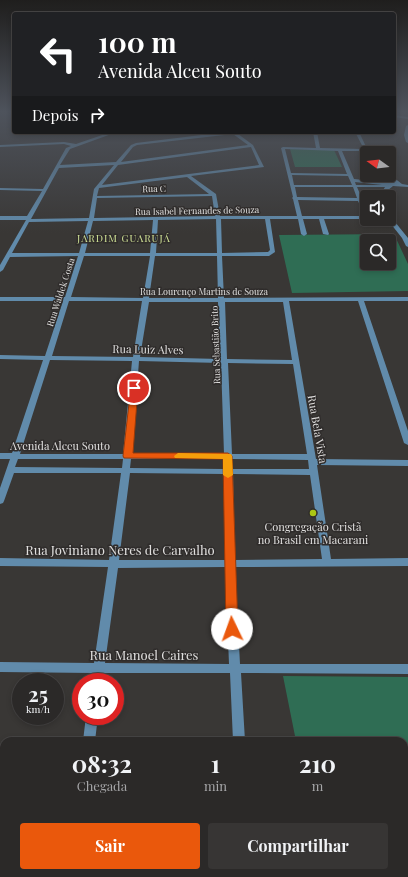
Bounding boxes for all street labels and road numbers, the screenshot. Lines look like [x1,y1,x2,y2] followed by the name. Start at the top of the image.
[142,182,166,194] street label: Rua C
[135,203,260,217] street label: Rua Isabel Fernandes de Souza
[43,256,77,328] street label: Rua Waldek Costa
[140,285,269,297] street label: Rua Lourenço Martins de Souza
[208,306,222,384] street label: Rua Sebastião Brito
[112,341,184,357] street label: Rua Luiz Alves
[305,394,331,465] street label: Rua Bela Vista
[9,438,110,453] street label: Avenida Alceu Souto
[25,541,215,558] street label: Rua Joviniano Neres de Carvalho
[90,646,199,663] street label: Rua Manoel Caires

